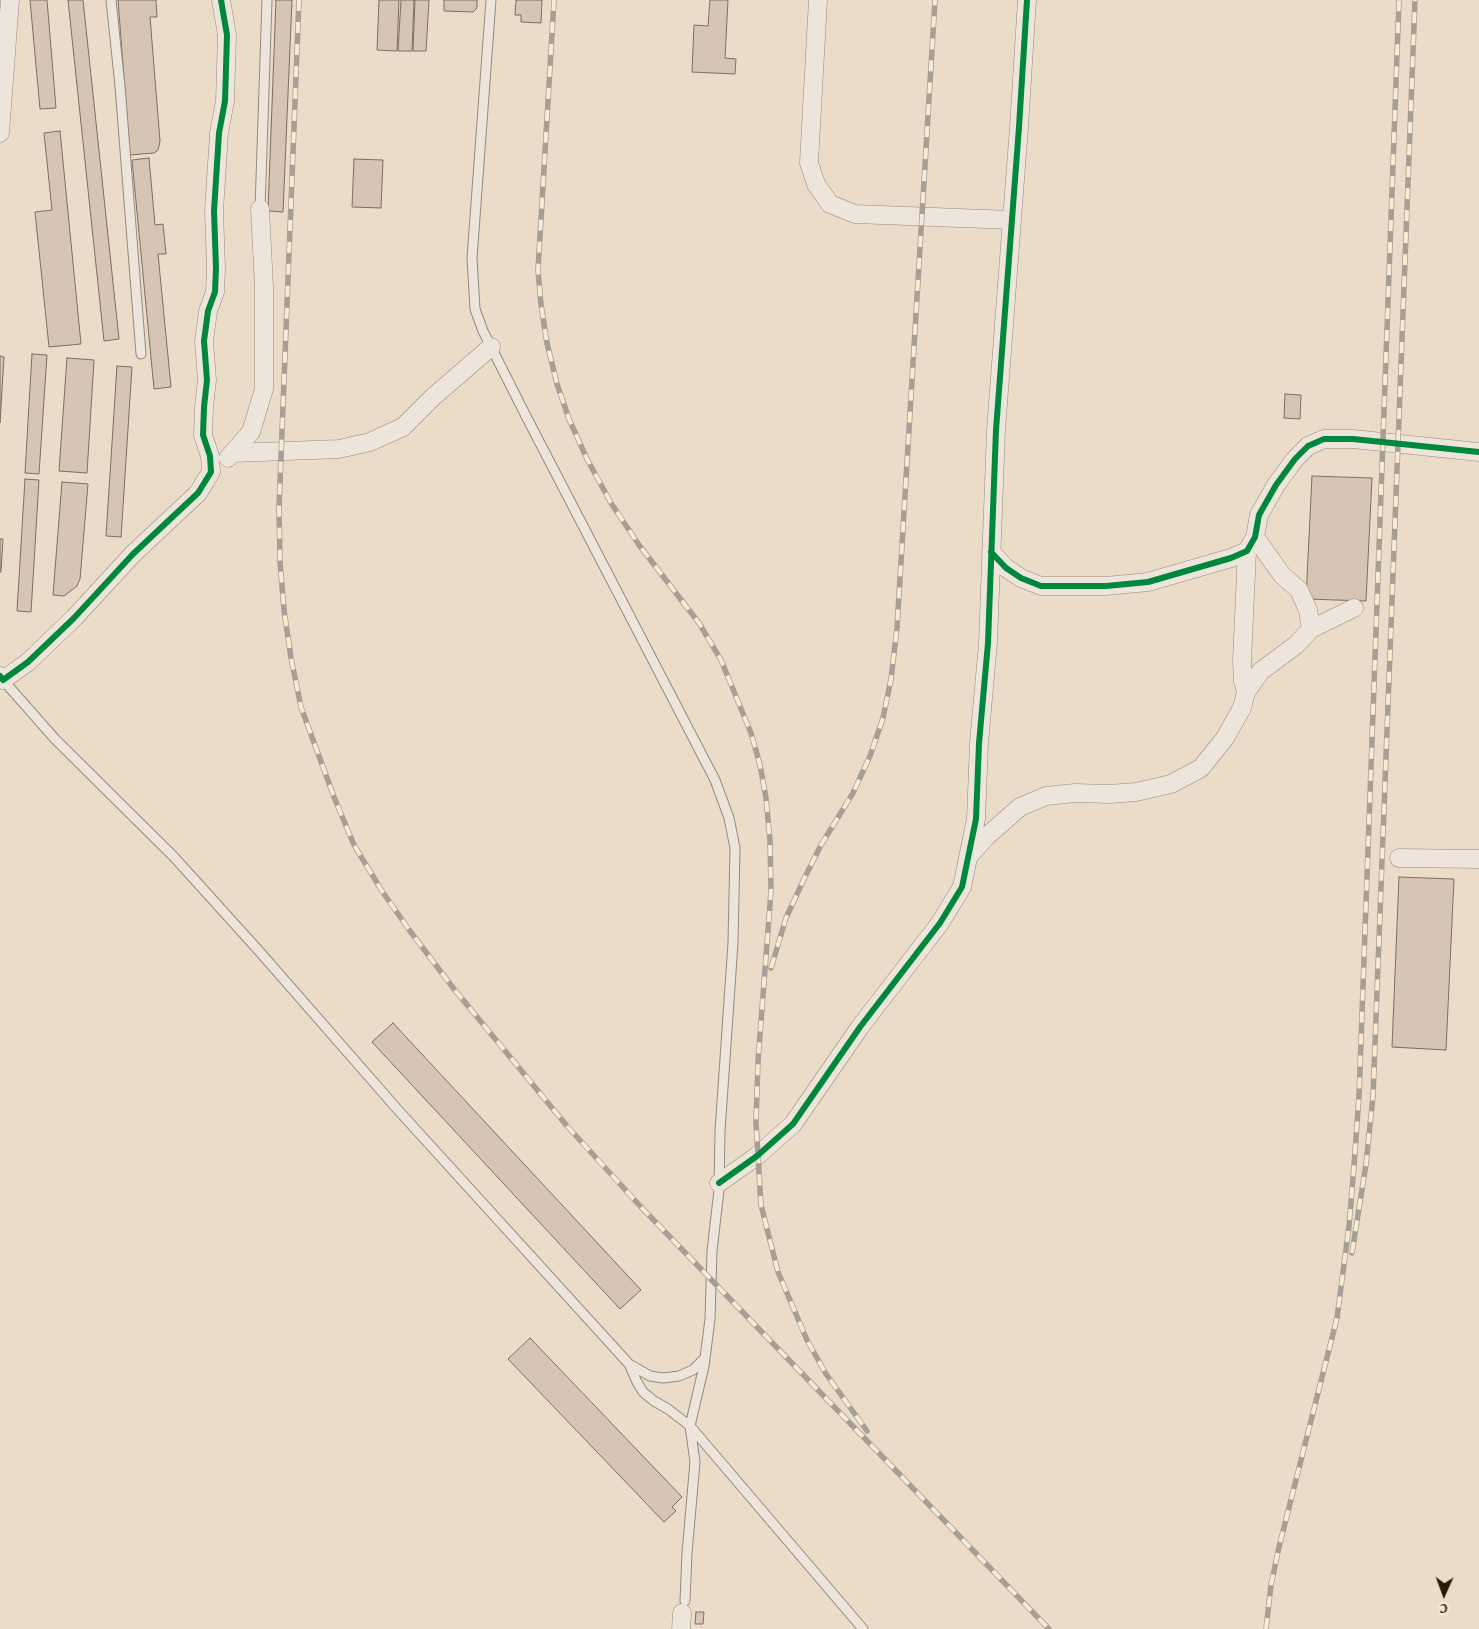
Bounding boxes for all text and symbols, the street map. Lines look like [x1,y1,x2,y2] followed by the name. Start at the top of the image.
[1419,1569,1469,1619] north arrow
[1439,1599,1448,1619] text: С

